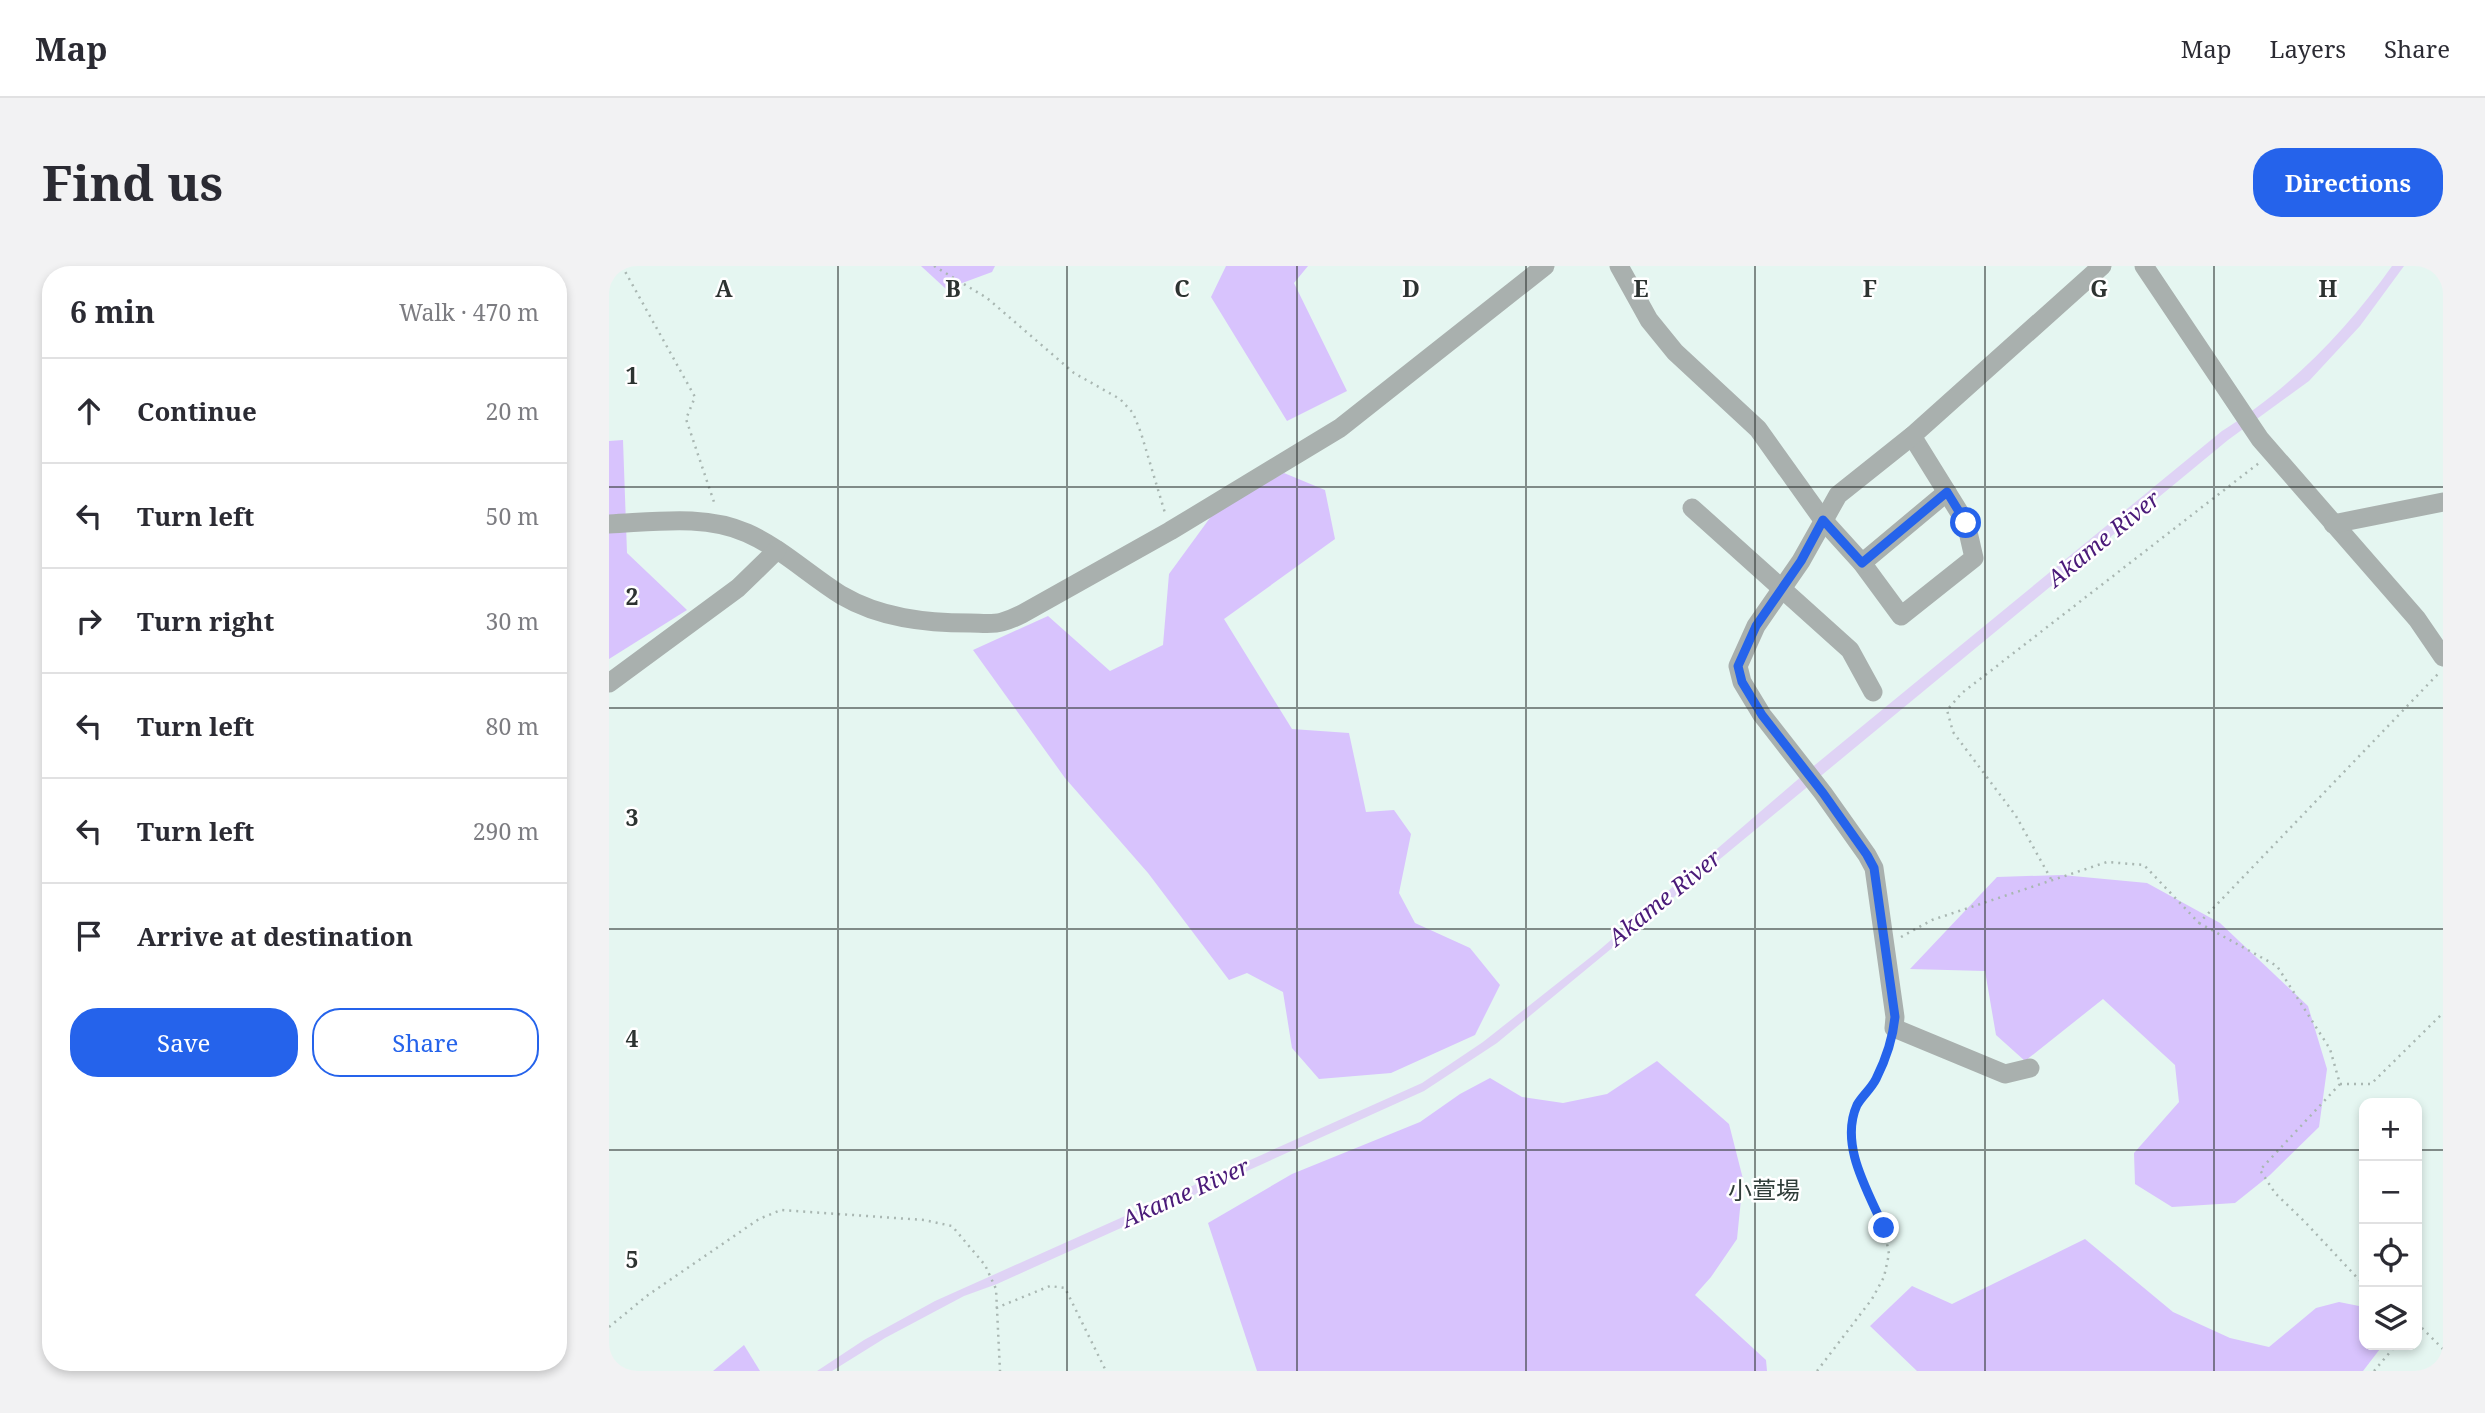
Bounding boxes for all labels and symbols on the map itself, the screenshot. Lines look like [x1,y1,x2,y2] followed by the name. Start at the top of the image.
[715,272,733,304] text: A
[945,272,961,304] text: B
[1174,272,1190,304] text: C
[1402,272,1420,304] text: D
[1633,272,1649,304] text: E
[1863,272,1877,304] text: F
[2090,272,2108,304] text: G
[2319,272,2338,304] text: H
[626,359,639,391] text: 1
[2038,482,2167,595] water label: Akame River
[1950,507,1981,538] route start
[626,580,639,612] text: 2
[626,801,639,833] text: 3
[1599,841,1728,954] water label: Akame River
[626,1022,639,1054] text: 4
[1114,1149,1254,1235] water label: Akame River
[1728,1173,1800,1206] district label: 小萱場
[1868,1212,1899,1243] route end
[626,1243,639,1275] text: 5

